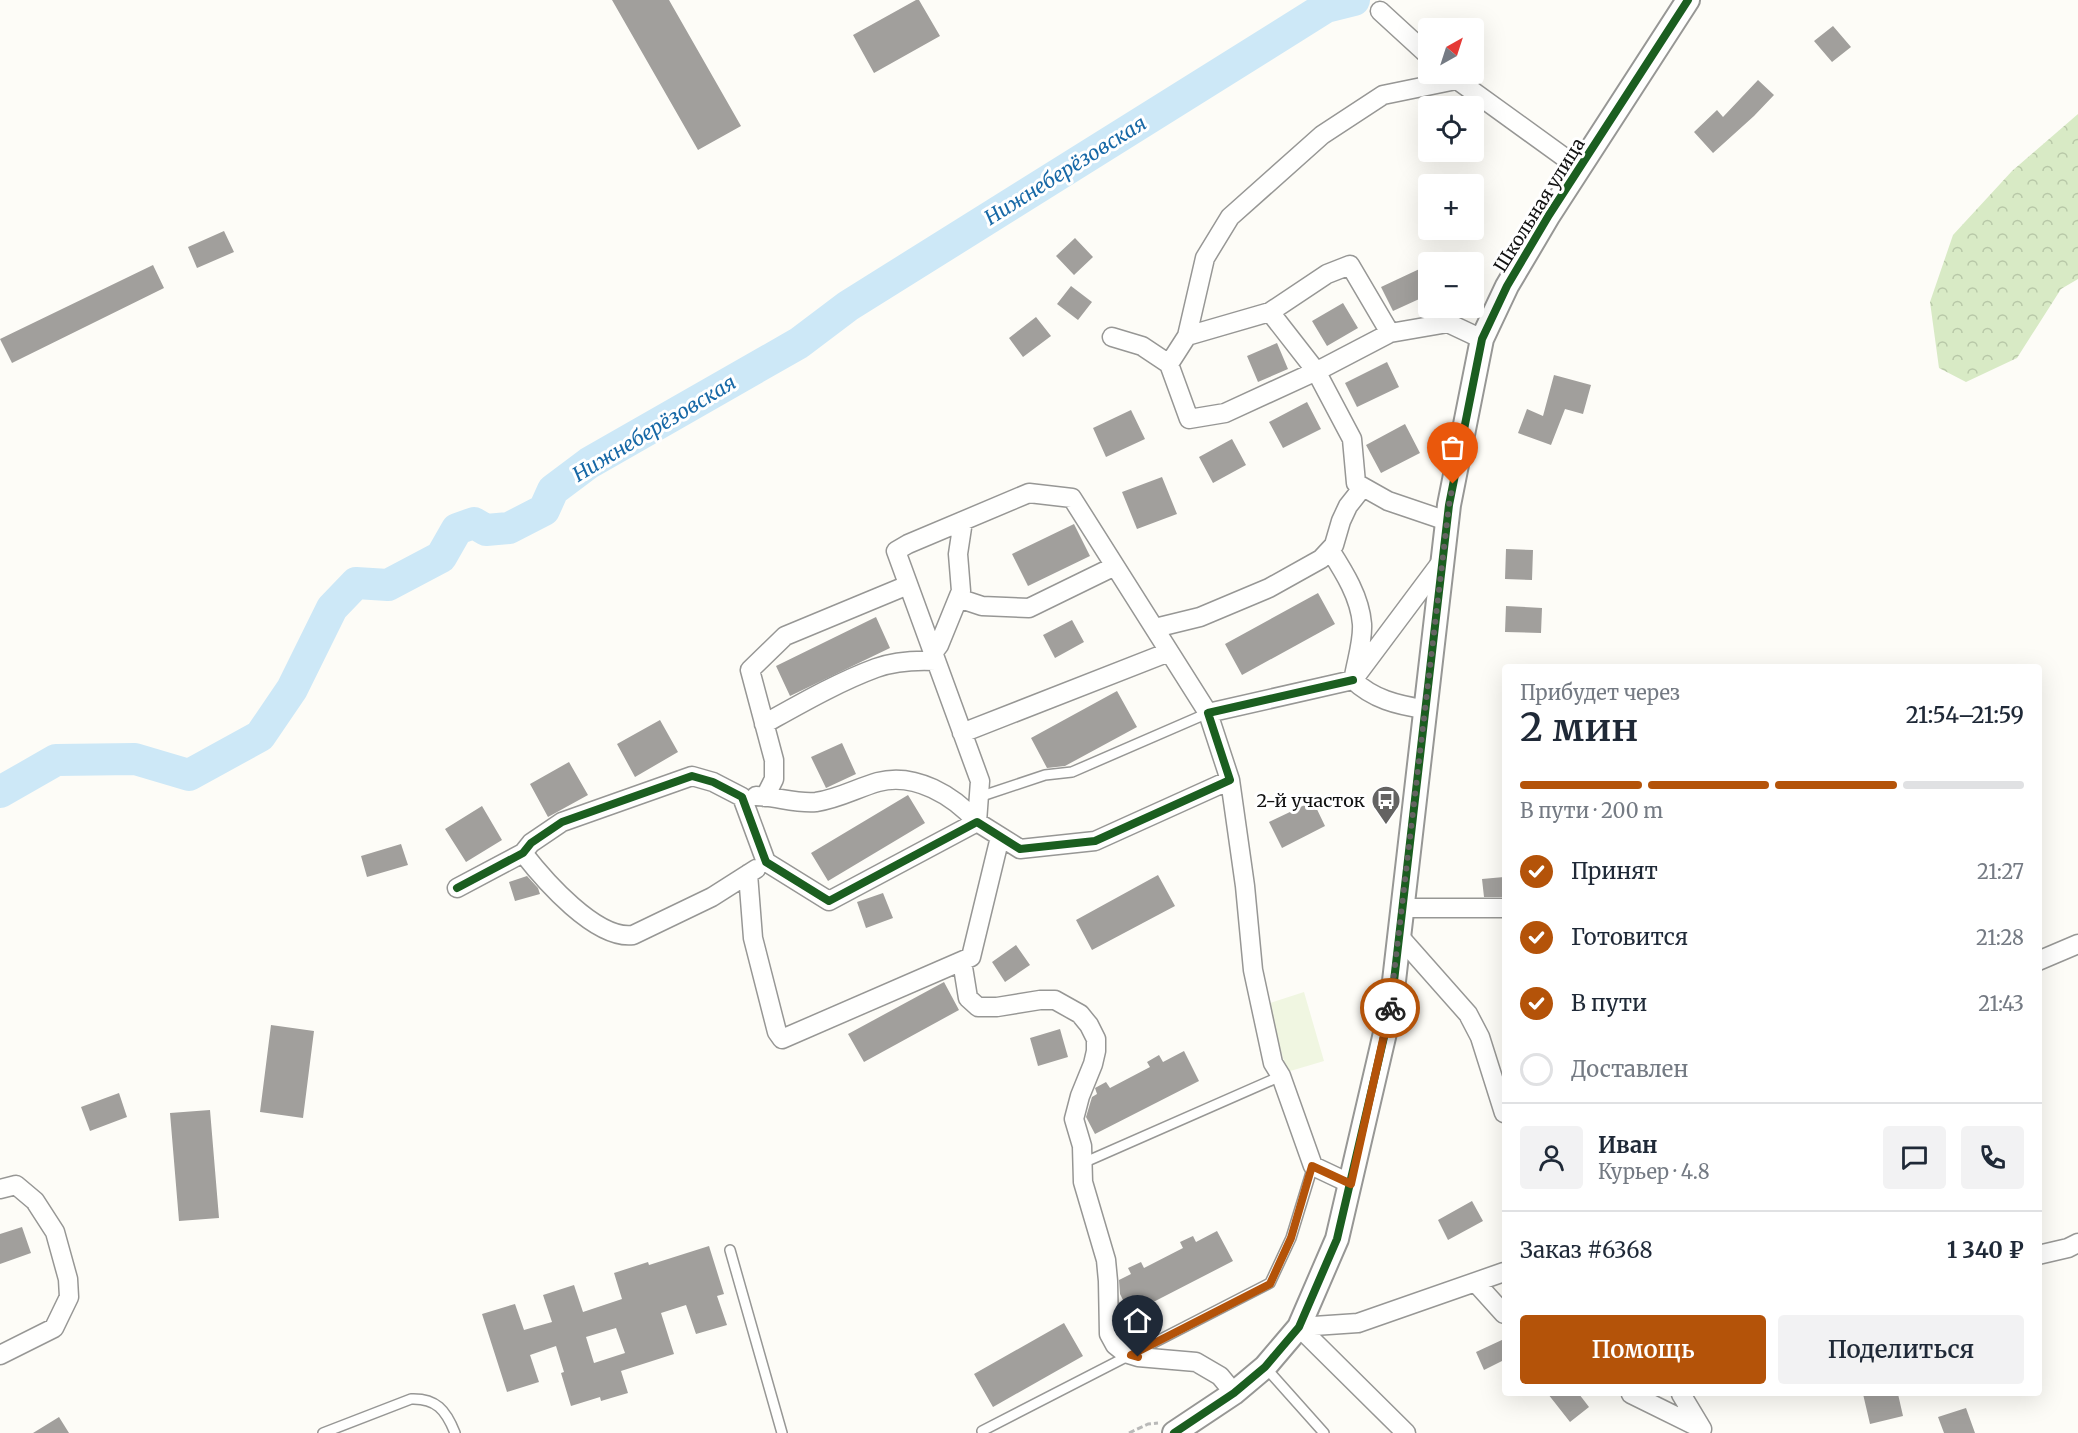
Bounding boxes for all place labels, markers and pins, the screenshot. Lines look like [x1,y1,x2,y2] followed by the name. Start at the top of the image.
[1427,422,1478,484] pin
[1370,784,1402,826] bus stop icon: 2-й участок
[1257,789,1366,812] place label: 2-й участок
[1112,1295,1163,1357] pin

